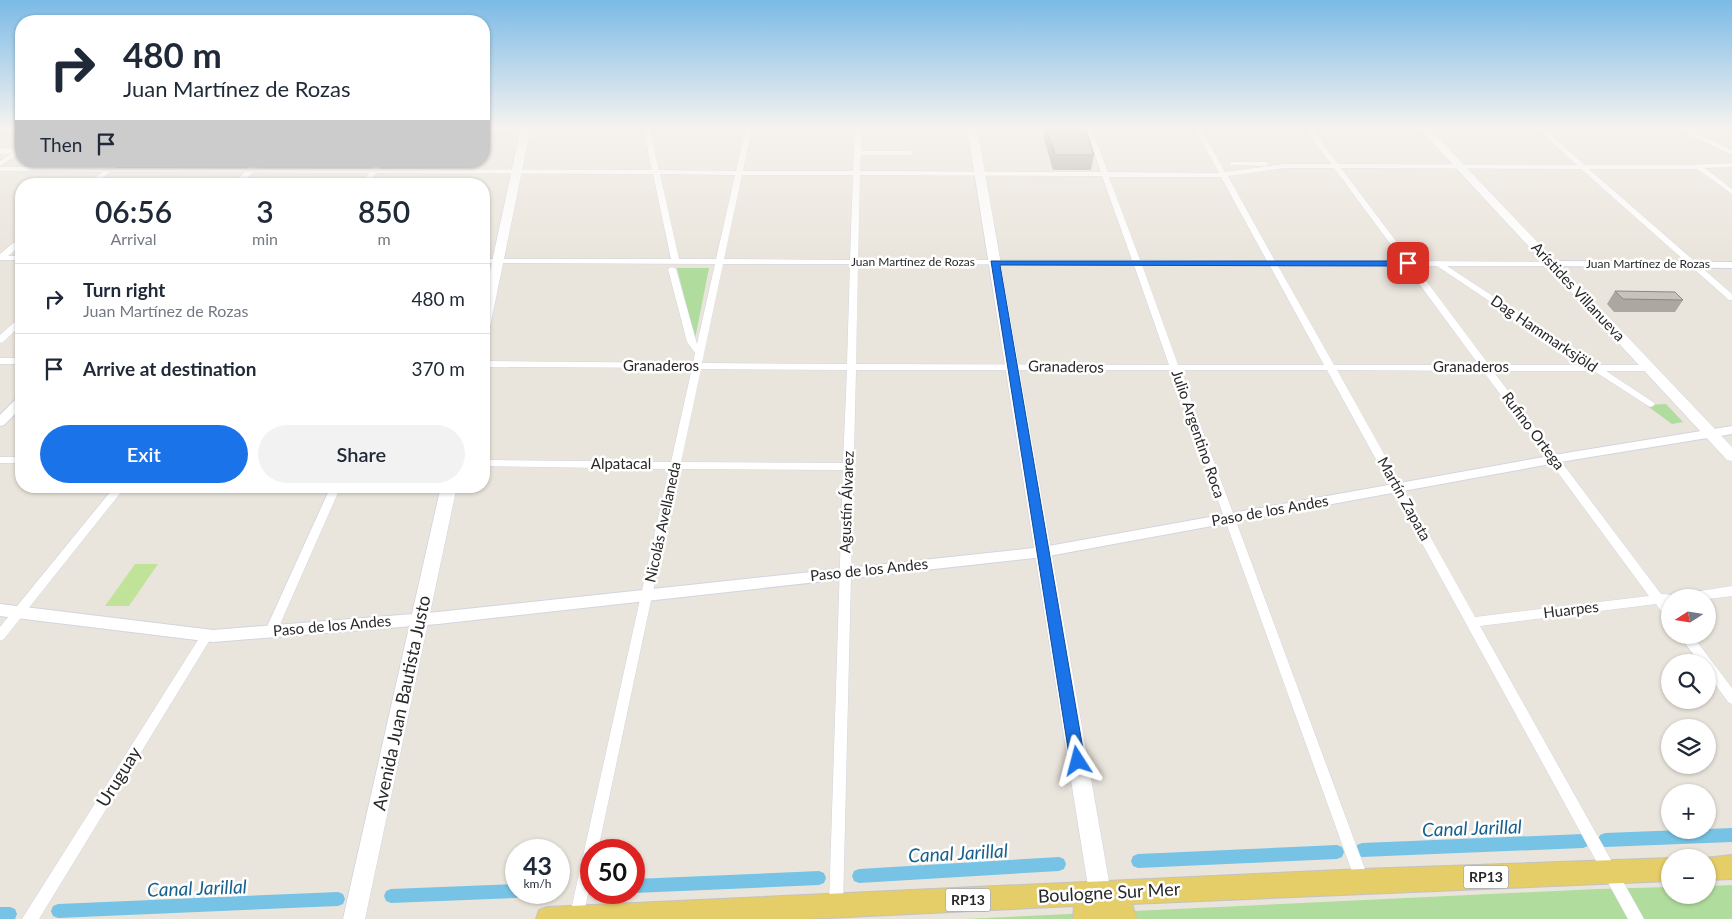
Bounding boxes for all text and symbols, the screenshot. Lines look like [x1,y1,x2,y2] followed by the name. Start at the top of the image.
[123,33,222,75] text: 480 m
[40,35,105,100] icon: right
[123,75,350,102] text: Juan Martínez de Rozas
[92,130,120,158] icon: arrive
[40,133,82,156] text: Then
[95,193,172,229] text: 06:56
[256,193,274,229] text: 3
[358,193,410,229] text: 850
[110,229,157,248] text: Arrival
[252,229,278,248] text: min
[377,229,391,248] text: m
[1528,238,1629,345] street label: Arístides Villanueva
[1387,242,1429,284] pin
[1394,249,1422,277] icon: arrive
[851,254,975,269] street label: Juan Martínez de Rozas
[1586,256,1710,271] street label: Juan Martínez de Rozas
[83,278,165,301] text: Turn right
[40,285,68,313] icon: right
[411,287,465,310] text: 480 m
[1488,291,1601,376] street label: Dag Hammarksjöld
[83,301,248,320] text: Juan Martínez de Rozas
[40,355,68,383] icon: arrive
[623,356,699,374] street label: Granaderos
[1028,356,1104,376] street label: Granaderos
[83,357,256,380] text: Arrive at destination
[411,357,465,380] text: 370 m
[1433,357,1509,375] street label: Granaderos
[1169,367,1229,500] street label: Julio Argentino Roca
[1499,388,1569,473] street label: Rufino Ortega
[40,425,248,483] button: Exit
[258,425,465,483] button: Share
[835,450,857,553] street label: Agustín Álvarez
[1374,453,1435,544] street label: Martín Zapata
[591,454,651,472] street label: Alpatacal
[640,460,684,584] street label: Nicolás Avellaneda
[1210,491,1330,529] street label: Paso de los Andes
[809,554,929,584] street label: Paso de los Andes
[1661,589,1716,644] north arrow
[1661,589,1716,904] map controls
[367,593,435,812] street label: Avenida Juan Bautista Justo
[1542,597,1599,621] street label: Huarpes
[272,611,392,639] street label: Paso de los Andes
[1661,654,1716,709] button: search
[1661,719,1716,774] button: layers
[1051,734,1103,786] position arrow
[91,742,146,811] street label: Uruguay
[1661,784,1716,839] button: +
[1422,814,1522,841] water label: Canal Jarillal
[908,838,1008,867] water label: Canal Jarillal
[580,839,645,904] speed limit sign: 50
[1661,849,1716,904] button: −
[523,850,552,880] text: 43
[1464,866,1508,889] road number: RP13
[147,874,247,901] water label: Canal Jarillal
[523,876,552,891] text: km/h
[1037,877,1181,907] street label: Boulogne Sur Mer
[946,888,990,912] road number: RP13

